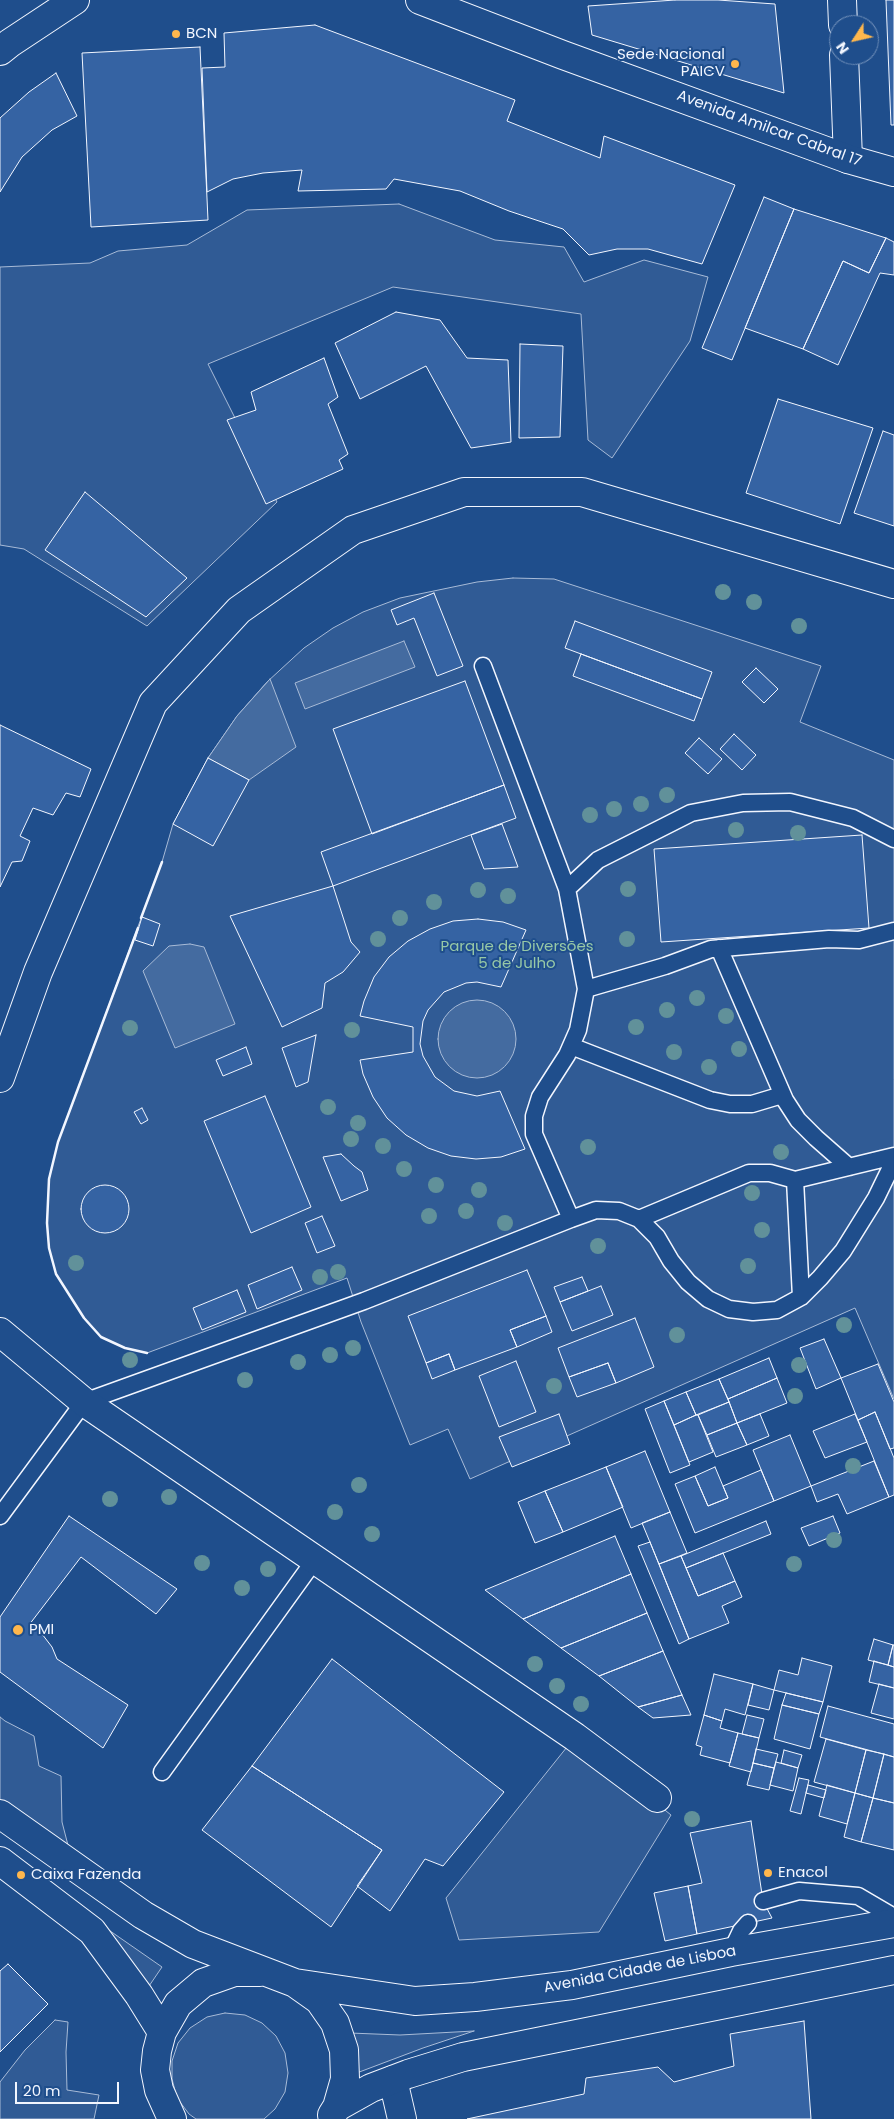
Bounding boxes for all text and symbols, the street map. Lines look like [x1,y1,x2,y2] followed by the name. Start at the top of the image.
[829,15,879,65] north arrow
[186,25,217,43] place label: BCN
[170,28,182,40] marker: BCN
[831,38,854,58] text: N
[617,46,725,81] place label: Sede Nacional PAICV
[729,58,741,70] marker: Sede Nacional PAICV
[674,87,864,171] street label: Avenida Amilcar Cabral 17
[440,938,594,973] park label: Parque de Diversões 5 de Julho
[29,1621,54,1639] place label: PMI
[11,1623,25,1637] marker: PMI
[778,1864,828,1882] place label: Enacol
[31,1866,141,1884] place label: Caixa Fazenda
[762,1867,774,1879] marker: Enacol
[15,1869,27,1881] marker: Caixa Fazenda
[542,1942,738,1998] street label: Avenida Cidade de Lisboa
[18,2072,121,2104] scale bar
[23,2080,61,2101] text: 20 m

